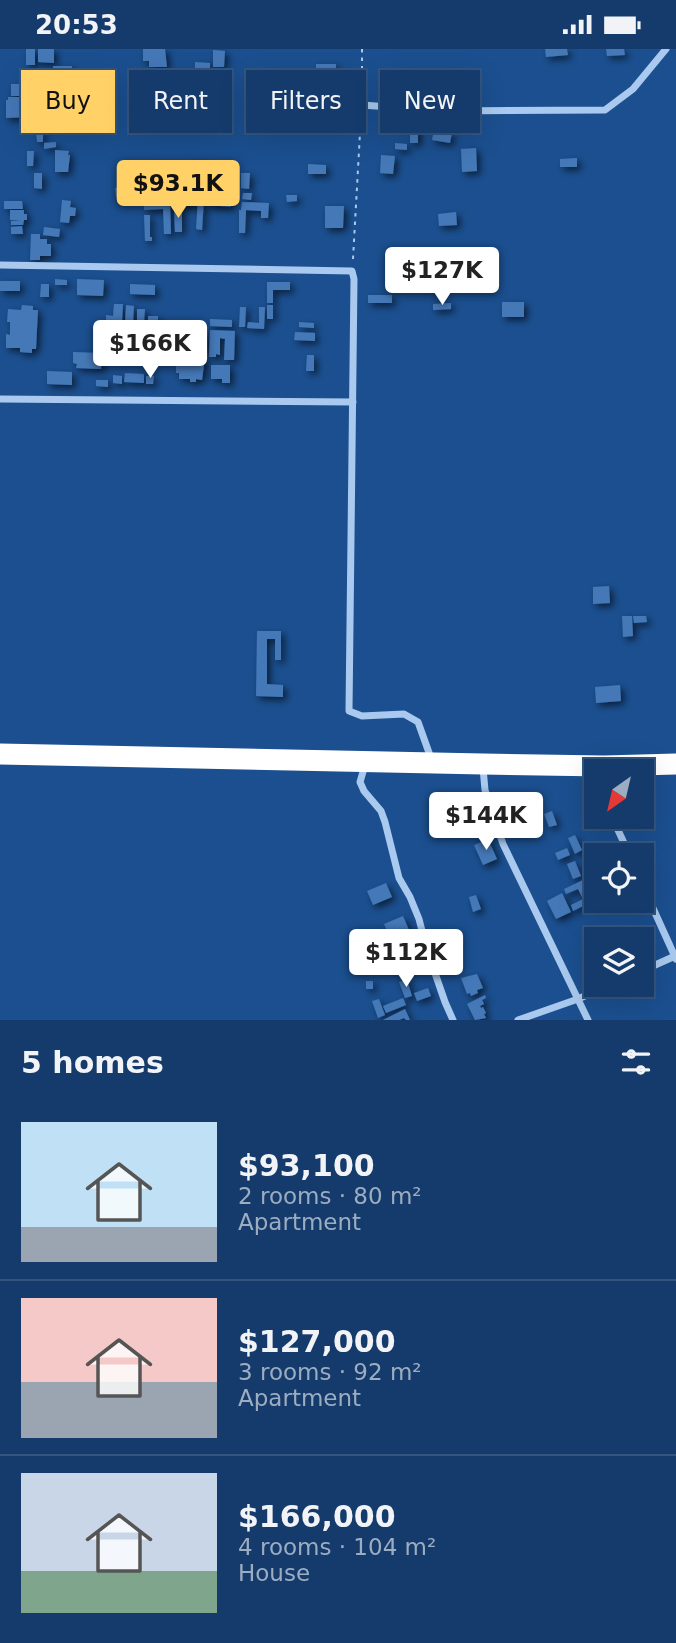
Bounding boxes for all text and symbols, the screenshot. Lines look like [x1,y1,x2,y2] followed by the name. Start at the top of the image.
[35,10,118,40] text: 20:53
[21,70,115,133] chip: Buy
[129,70,232,133] chip: Rent
[246,70,366,133] chip: Filters
[380,70,480,133] chip: New
[121,160,235,220] pin: $93.1K
[133,170,223,196] text: $93.1K
[393,247,491,307] pin: $127K
[401,257,483,283] text: $127K
[101,321,199,380] pin: $166K
[109,330,191,356] text: $166K
[584,759,654,829] north arrow
[584,759,654,997] map controls
[437,793,535,852] pin: $144K
[445,802,527,828] text: $144K
[584,843,654,913] button: locate
[584,927,654,997] button: layers
[357,929,455,989] pin: $112K
[365,939,447,965] text: $112K
[617,1043,655,1081] icon: filters
[21,1045,164,1080] text: 5 homes
[238,1148,375,1183] text: $93,100
[77,1150,161,1234] icon: home
[238,1183,422,1209] text: 2 rooms · 80 m²
[238,1209,361,1235] text: Apartment
[238,1324,396,1359] text: $127,000
[77,1326,161,1410] icon: home
[238,1359,422,1385] text: 3 rooms · 92 m²
[238,1385,361,1411] text: Apartment
[238,1499,396,1534] text: $166,000
[77,1501,161,1585] icon: home
[238,1534,436,1560] text: 4 rooms · 104 m²
[238,1560,310,1586] text: House

